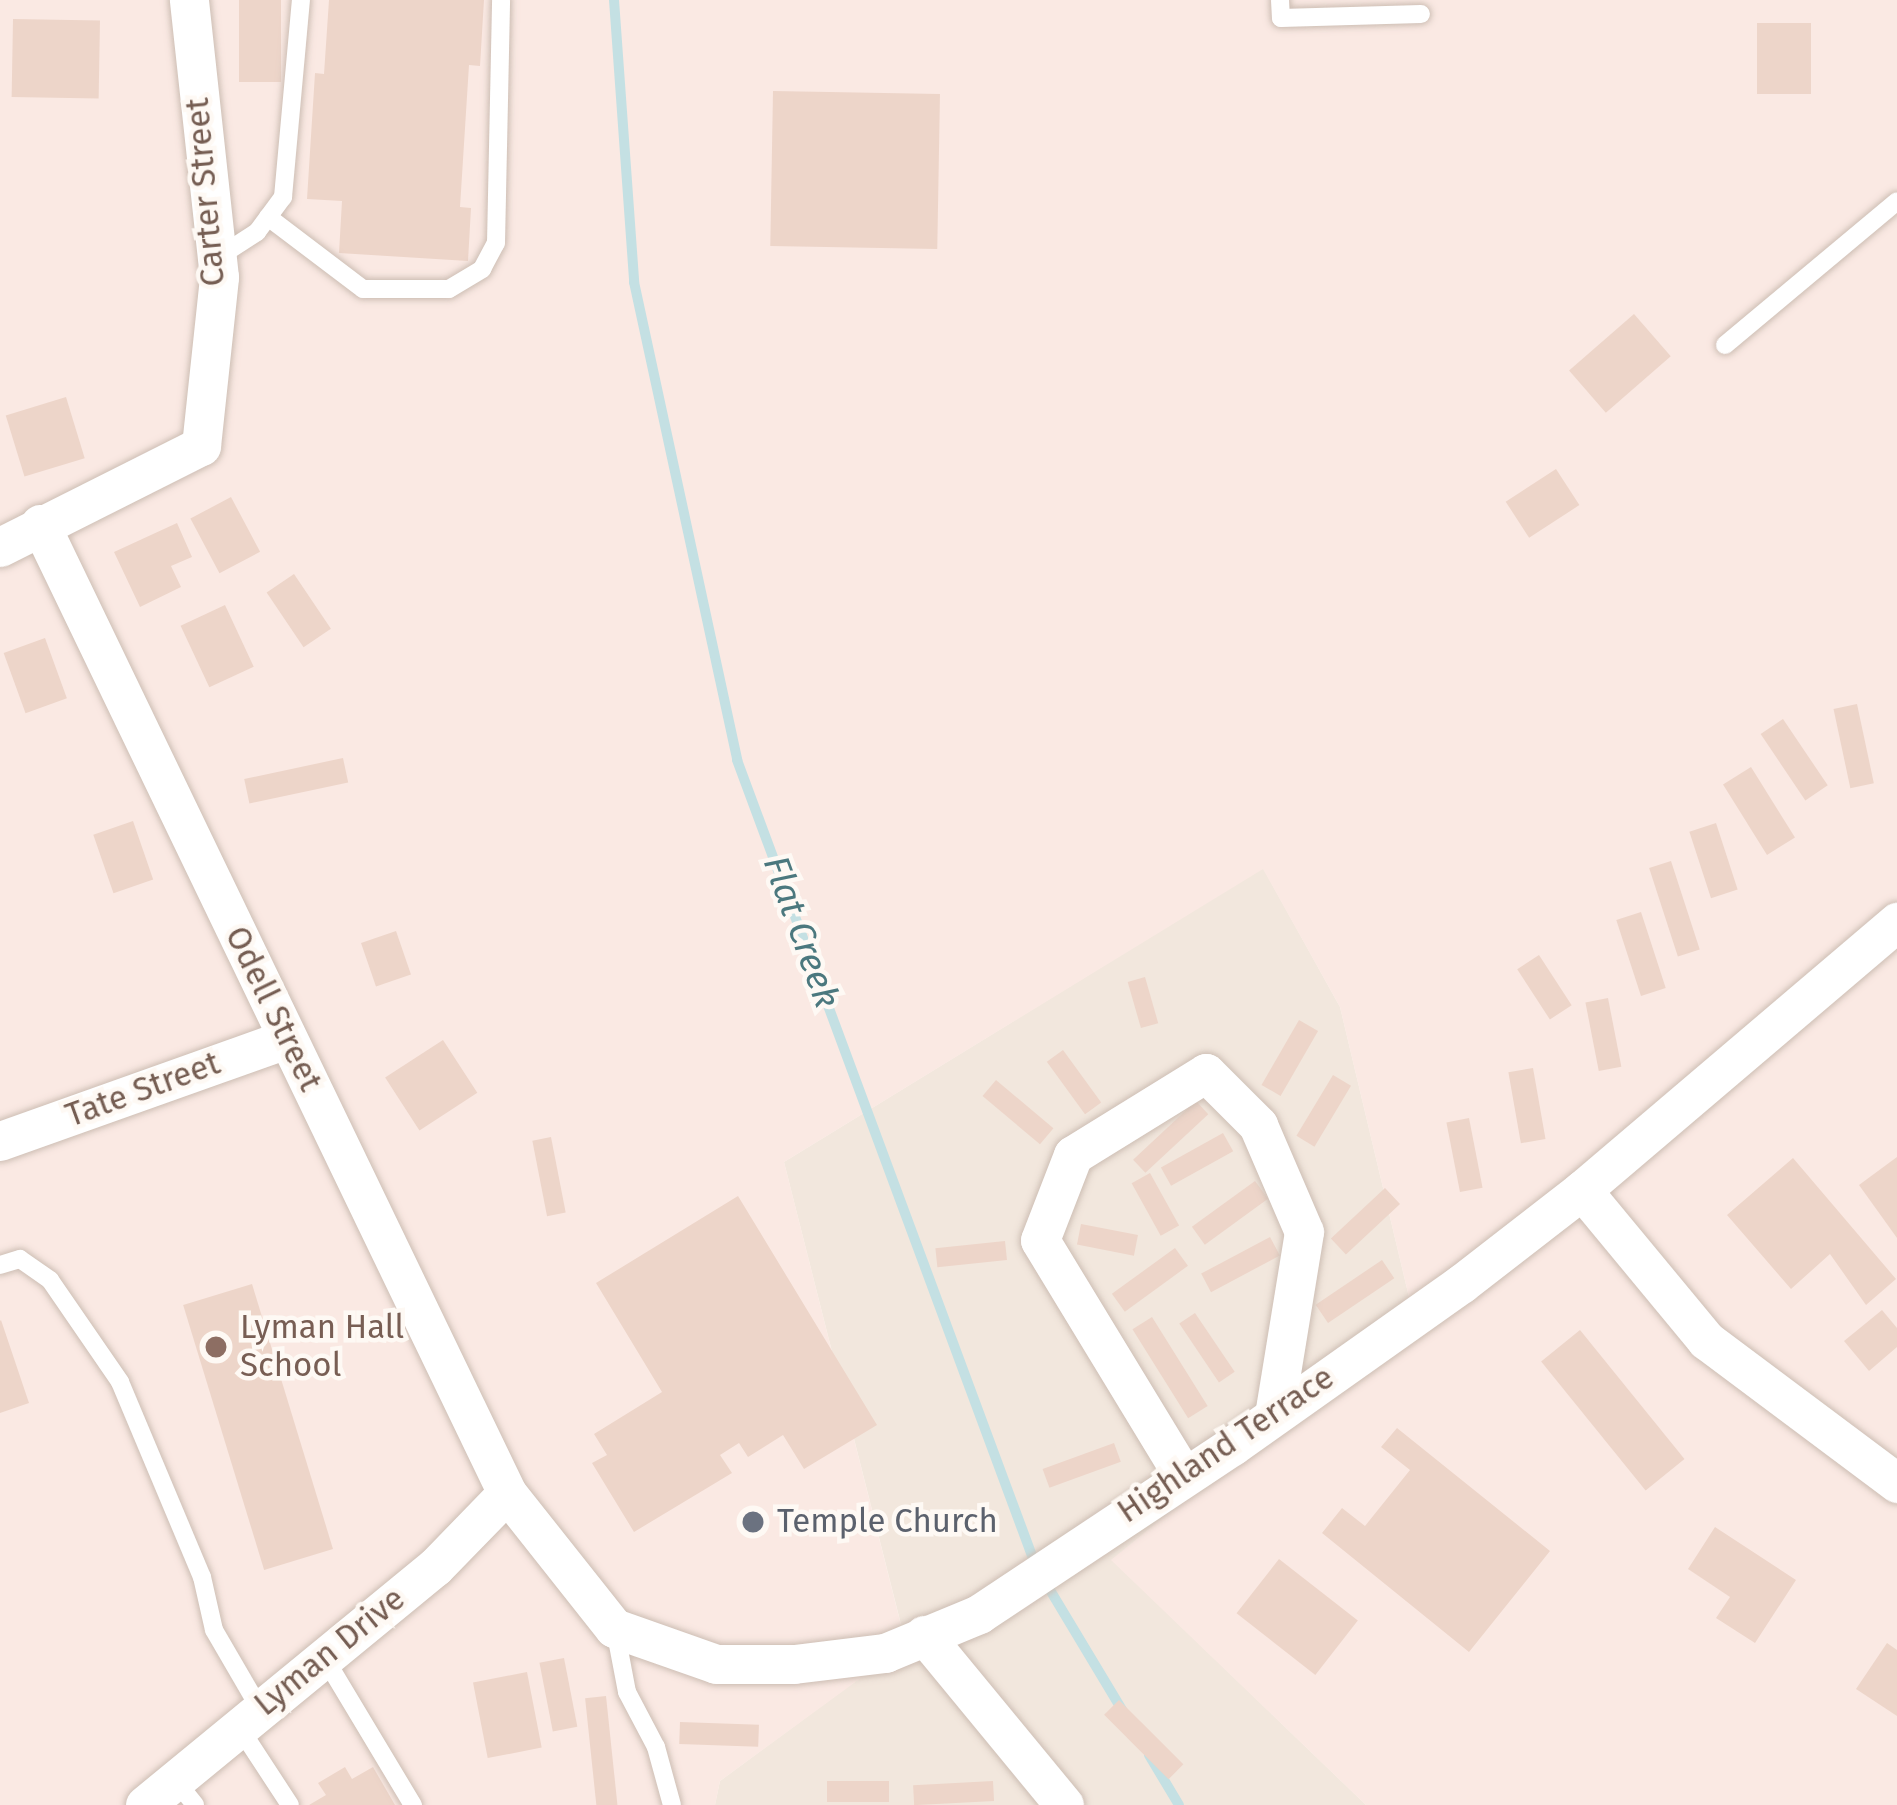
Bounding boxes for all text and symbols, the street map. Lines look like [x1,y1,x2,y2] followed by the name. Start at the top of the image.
[178,96,234,288] street label: Carter Street
[754,850,848,1014] water label: Flat Creek
[216,920,330,1098] street label: Odell Street
[61,1044,225,1136] street label: Tate Street
[240,1308,404,1386] place label: Lyman Hall School
[203,1334,229,1360] marker: Lyman Hall School
[1110,1358,1342,1532] street label: Highland Terrace
[777,1502,998,1542] place label: Temple Church
[740,1509,766,1535] marker: Temple Church
[247,1579,413,1725] street label: Lyman Drive

